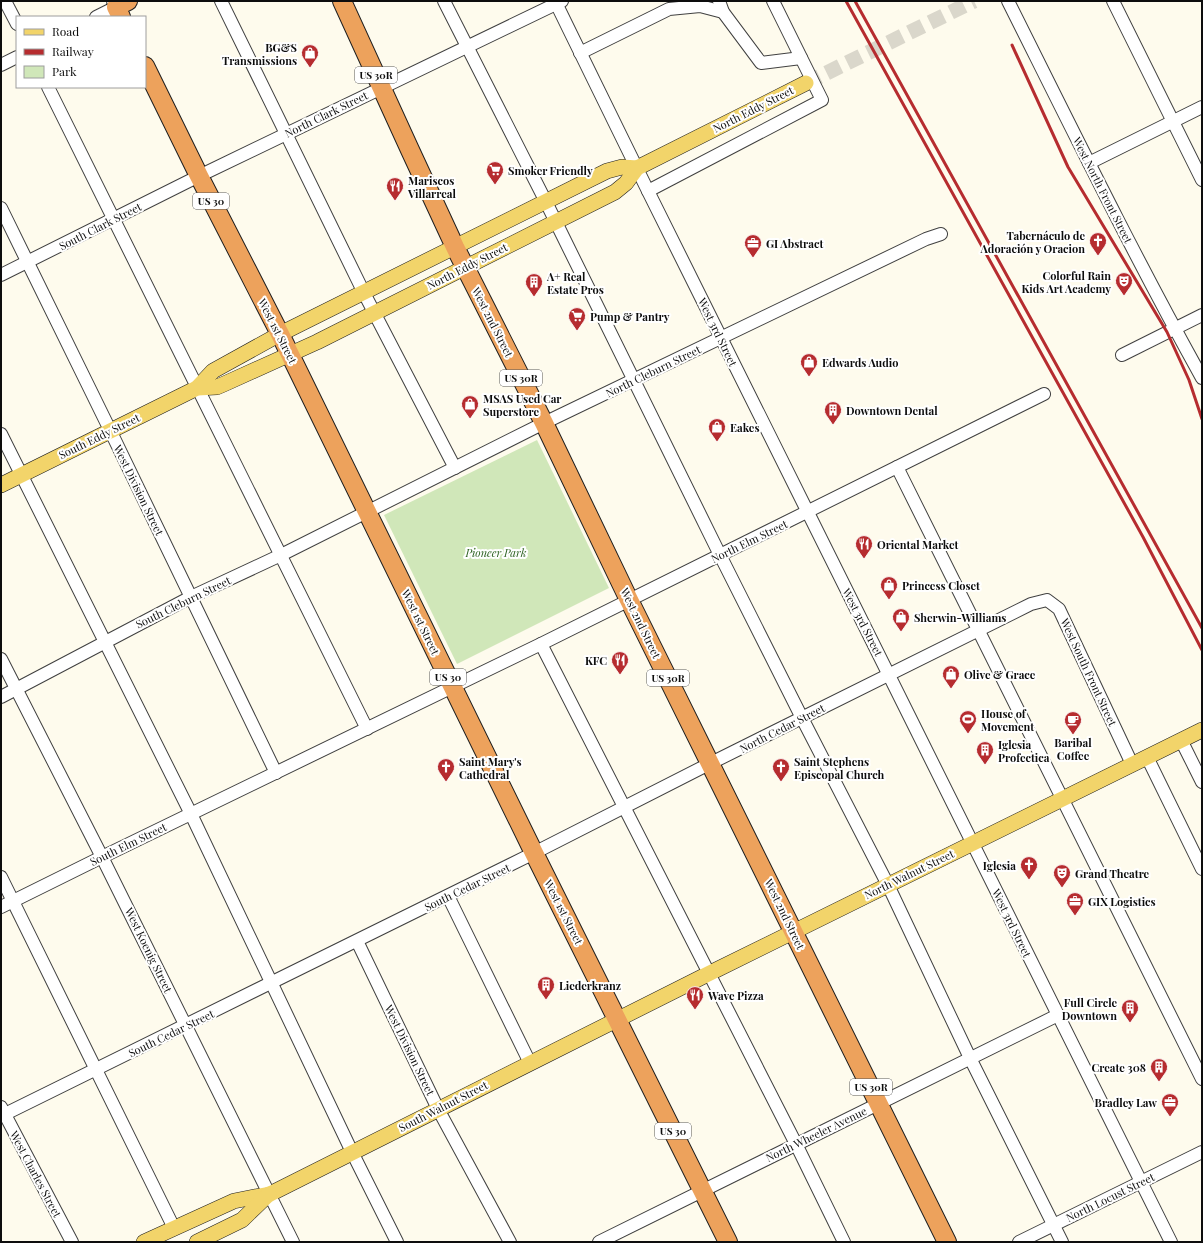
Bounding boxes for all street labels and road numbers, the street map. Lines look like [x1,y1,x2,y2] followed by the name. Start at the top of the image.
[355,67,397,83] road number: US 30R
[710,82,796,136] street label: North Eddy Street
[282,87,370,141] street label: North Clark Street
[1069,133,1136,246] street label: West North Front Street
[193,193,229,209] road number: US 30
[56,199,144,253] street label: South Clark Street
[424,239,510,293] street label: North Eddy Street
[468,284,517,360] street label: West 2nd Street
[695,294,741,369] street label: West 3rd Street
[255,295,301,366] street label: West 1st Street
[603,341,703,401] street label: North Cleburn Street
[500,370,542,386] road number: US 30R
[56,410,142,462] street label: South Eddy Street
[110,441,167,538] street label: West Division Street
[708,516,790,566] street label: North Elm Street
[133,572,233,632] street label: South Cleburn Street
[617,584,665,661] street label: West 2nd Street
[839,585,887,659] street label: West 3rd Street
[398,586,443,657] street label: West 1st Street
[1057,615,1121,728] street label: West South Front Street
[430,669,466,685] road number: US 30
[647,670,689,686] road number: US 30R
[737,700,827,756] street label: North Cedar Street
[87,819,169,869] street label: South Elm Street
[862,846,957,902] street label: North Walnut Street
[422,860,512,914] street label: South Cedar Street
[761,875,809,952] street label: West 2nd Street
[541,876,587,947] street label: West 1st Street
[989,885,1035,960] street label: West 3rd Street
[121,904,176,995] street label: West Koenig Street
[381,1001,438,1098] street label: West Division Street
[126,1006,216,1060] street label: South Cedar Street
[396,1077,490,1135] street label: South Walnut Street
[850,1079,892,1095] road number: US 30R
[763,1103,869,1165] street label: North Wheeler Avenue
[655,1123,691,1139] road number: US 30
[6,1127,65,1220] street label: West Charles Street
[1063,1169,1157,1225] street label: North Locust Street

